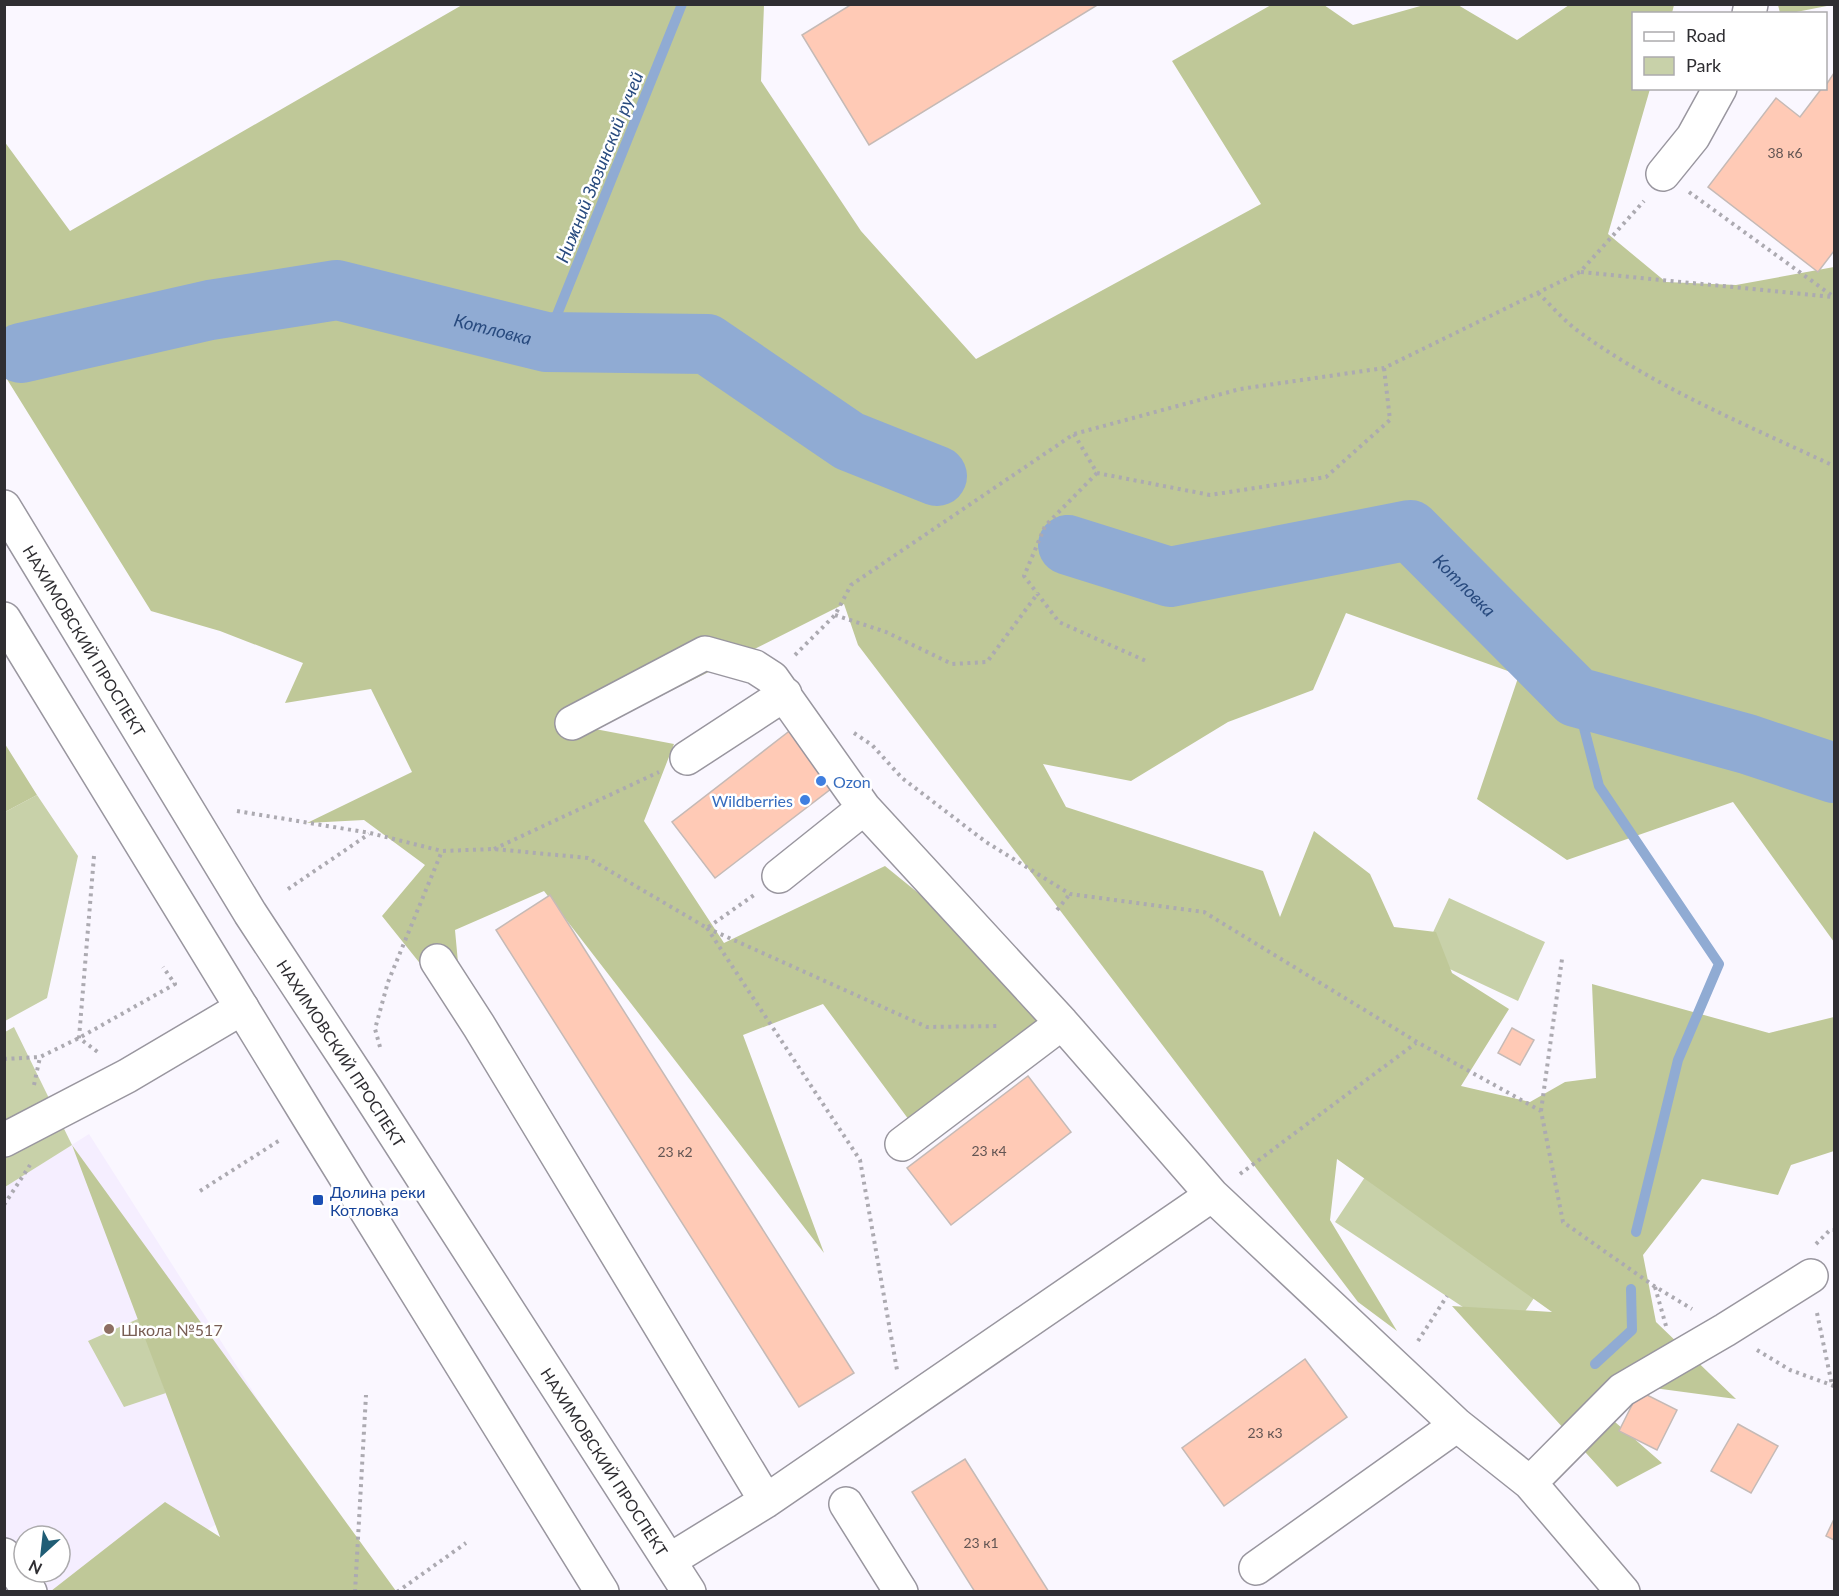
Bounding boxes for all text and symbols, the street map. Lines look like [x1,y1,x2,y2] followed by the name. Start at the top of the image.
[1632,12,1827,90] legend
[1686,24,1726,46] text: Road
[1686,54,1722,76] text: Park
[551,68,647,266] water label: Нижний Зюзинский ручей
[1767,144,1803,161] house number: 38 к6
[452,309,534,349] water label: Котловка
[20,542,150,740] street label: НАХИМОВСКИЙ ПРОСПЕКТ
[1429,549,1500,621] water label: Котловка
[833,772,871,791] place label: Ozon
[814,774,828,788] marker: Ozon
[712,791,793,810] place label: Wildberries
[798,793,812,807] marker: Wildberries
[274,956,410,1151] street label: НАХИМОВСКИЙ ПРОСПЕКТ
[971,1142,1007,1159] house number: 23 к4
[657,1143,693,1160] house number: 23 к2
[330,1182,425,1219] place label: Долина реки Котловка
[311,1193,325,1207] marker: Долина реки Котловка
[121,1320,223,1339] place label: Школа №517
[102,1322,116,1336] marker: Школа №517
[538,1364,673,1559] street label: НАХИМОВСКИЙ ПРОСПЕКТ
[1247,1424,1283,1441] house number: 23 к3
[12,1524,72,1584] north arrow
[963,1534,999,1551] house number: 23 к1
[25,1557,45,1579] text: N

